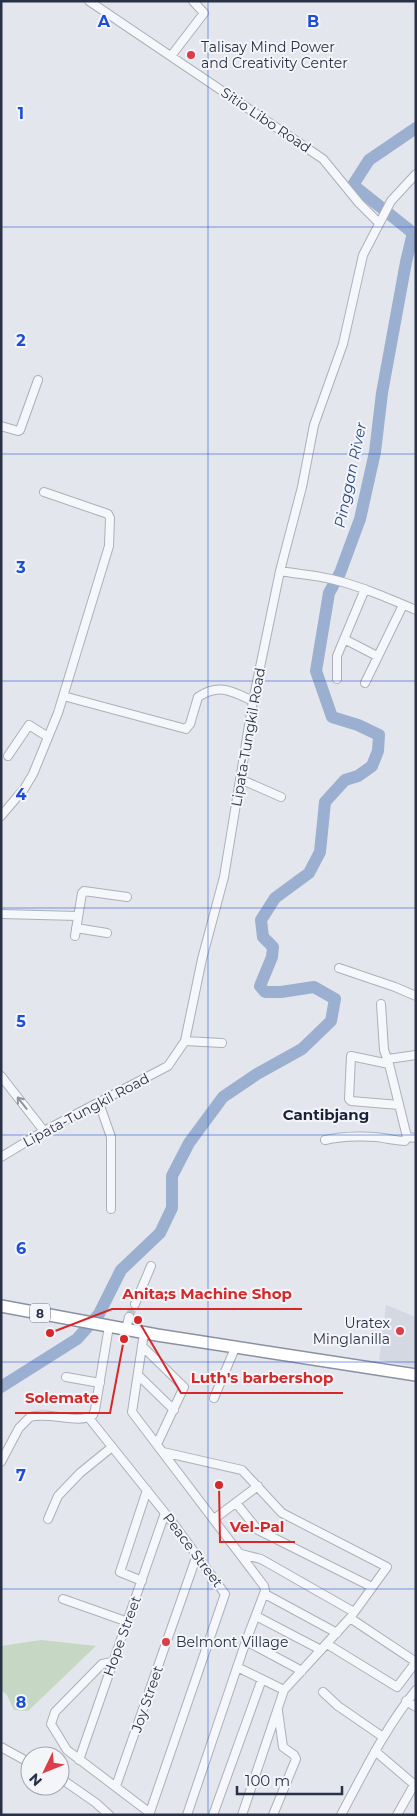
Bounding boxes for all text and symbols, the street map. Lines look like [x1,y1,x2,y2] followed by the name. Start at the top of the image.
[97,12,111,31] text: A
[307,12,319,31] text: B
[201,38,348,72] place label: Talisay Mind Power and Creativity Center
[185,49,197,61] marker: Talisay Mind Power and Creativity Center
[218,83,314,157] street label: Sitio Libo Road
[18,104,24,123] text: 1
[16,331,26,350] text: 2
[330,419,371,530] water label: Pinggan River
[15,558,26,577] text: 3
[227,666,269,808] street label: Lipata-Tungkil Road
[15,785,27,804] text: 4
[16,1012,26,1031] text: 5
[20,1069,152,1151] street label: Lipata-Tungkil Road
[17,1097,28,1110] one-way arrow
[283,1105,369,1124] district label: Cantibjang
[16,1239,26,1258] text: 6
[112,1279,302,1309] callout: Anita;s Machine Shop
[121,1284,292,1303] text: Anita;s Machine Shop
[30,1304,50,1322] road number: 8
[313,1314,391,1348] place label: Uratex Minglanilla
[394,1325,406,1337] marker: Uratex Minglanilla
[181,1363,343,1393] callout: Luth's barbershop
[191,1368,333,1387] text: Luth's barbershop
[15,1383,110,1413] callout: Solemate
[25,1388,99,1407] text: Solemate
[16,1466,26,1485] text: 7
[159,1509,227,1591] street label: Peace Street
[220,1512,295,1542] callout: Vel-Pal
[229,1517,284,1536] text: Vel-Pal
[99,1593,145,1679] street label: Hope Street
[176,1633,288,1651] place label: Belmont Village
[160,1636,172,1648] marker: Belmont Village
[127,1663,167,1736] street label: Joy Street
[16,1693,26,1712] text: 8
[20,1746,70,1796] north arrow
[237,1764,342,1796] scale bar
[25,1770,46,1790] text: N
[245,1771,290,1790] text: 100 m

